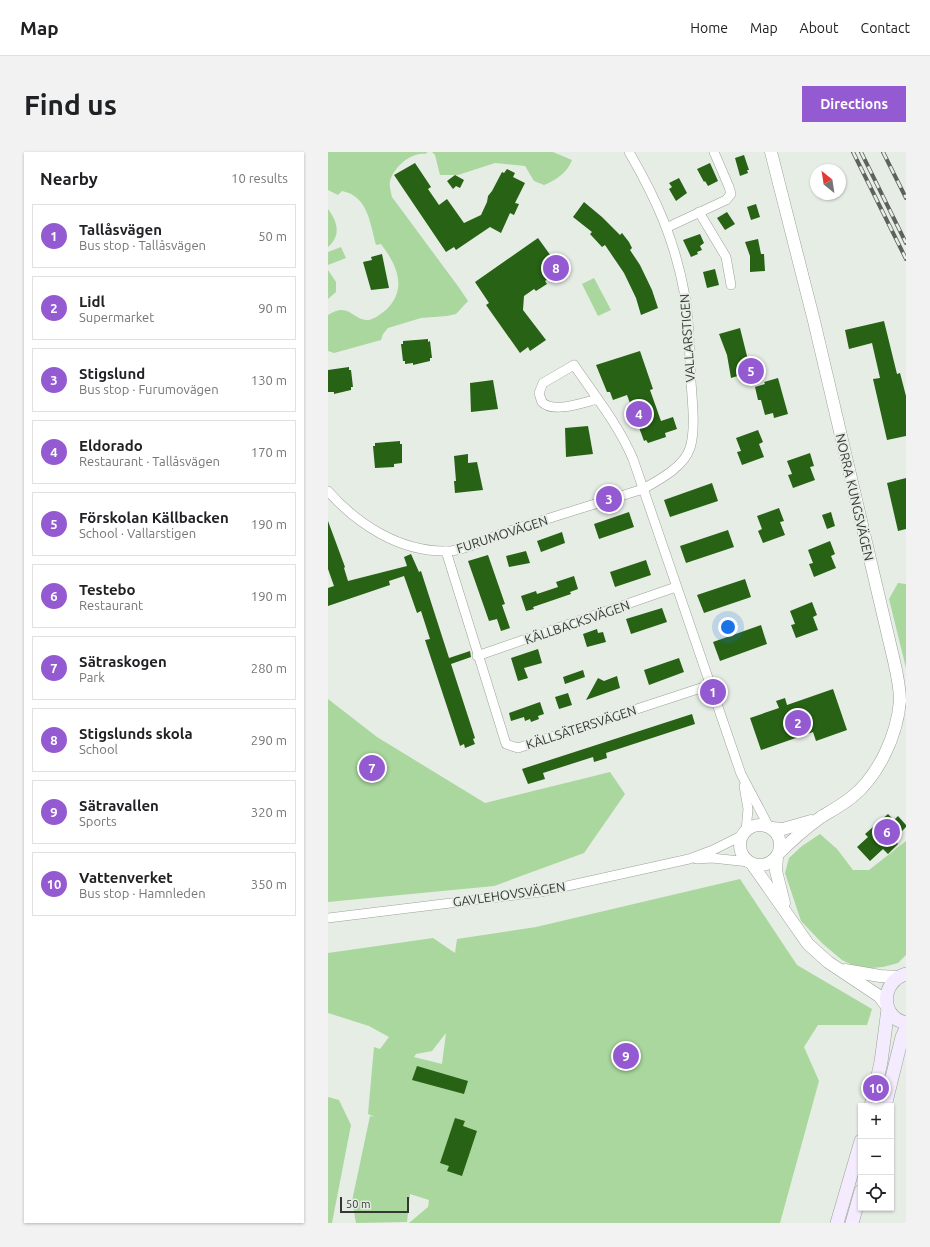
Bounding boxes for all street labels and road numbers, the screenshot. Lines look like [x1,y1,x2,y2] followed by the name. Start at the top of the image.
[677,293,697,383] street label: VALLARSTIGEN
[834,432,877,562] street label: NORRA KUNGSVÄGEN
[454,512,549,555] street label: FURUMOVÄGEN
[522,596,631,647] street label: KÄLLBACKSVÄGEN
[524,702,638,751] street label: KÄLLSÄTERSVÄGEN
[452,878,566,909] street label: GAVLEHOVSVÄGEN

